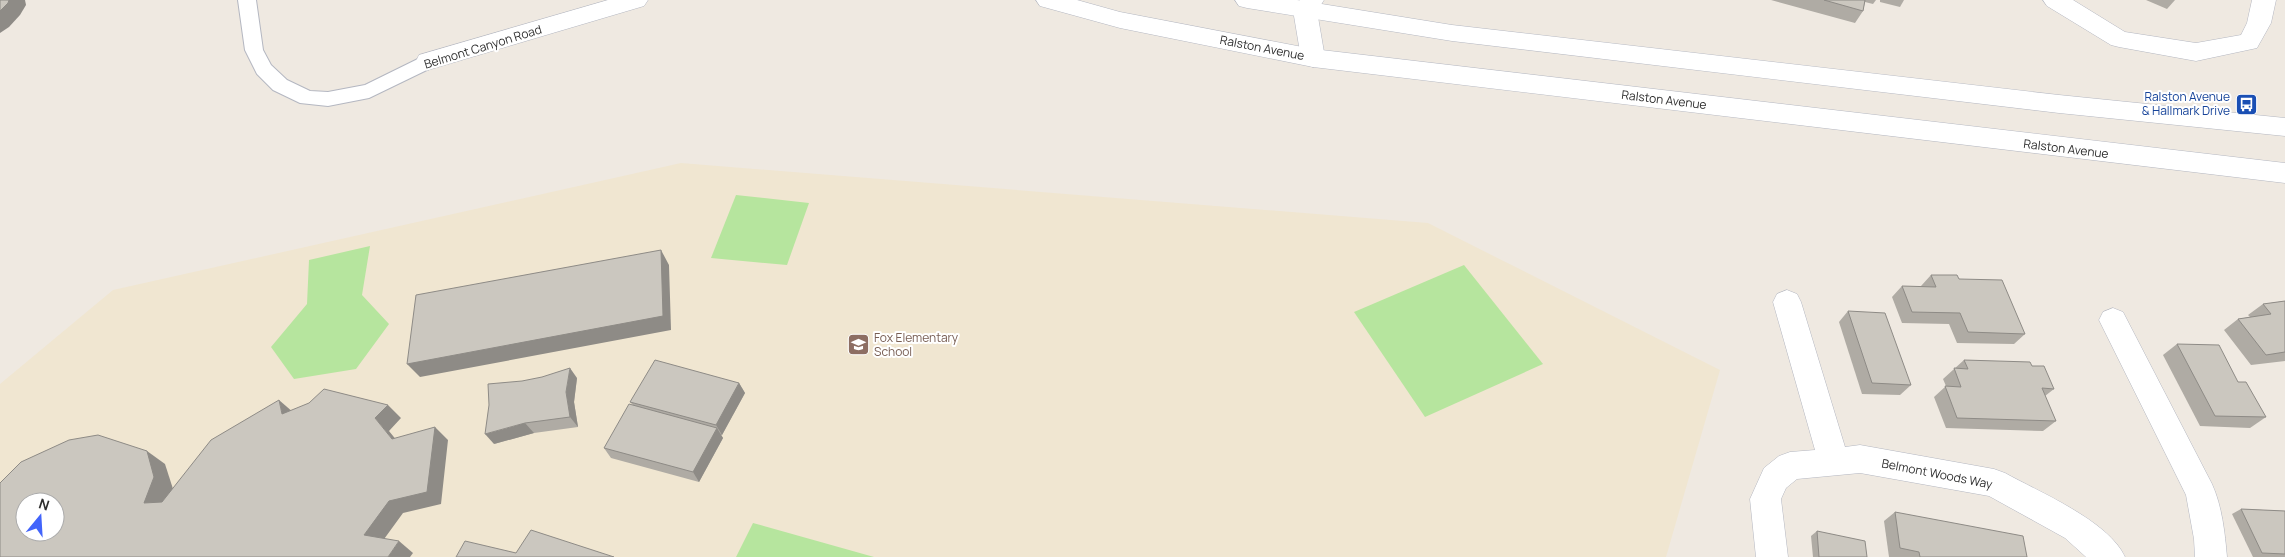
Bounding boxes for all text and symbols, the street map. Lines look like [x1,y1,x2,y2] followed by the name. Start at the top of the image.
[422,21,544,72] street label: Belmont Canyon Road
[1218,31,1306,64] street label: Ralston Avenue
[1621,86,1708,113] street label: Ralston Avenue
[2142,88,2230,119] place label: Ralston Avenue & Hallmark Drive
[2234,92,2258,116] bus stop icon: Ralston Avenue & Hallmark Drive
[2023,135,2110,162] street label: Ralston Avenue
[874,329,959,360] place label: Fox Elementary School
[846,333,870,357] school or university icon: Fox Elementary School
[1880,454,1995,493] street label: Belmont Woods Way
[15,492,65,542] north arrow
[36,494,52,515] text: N

